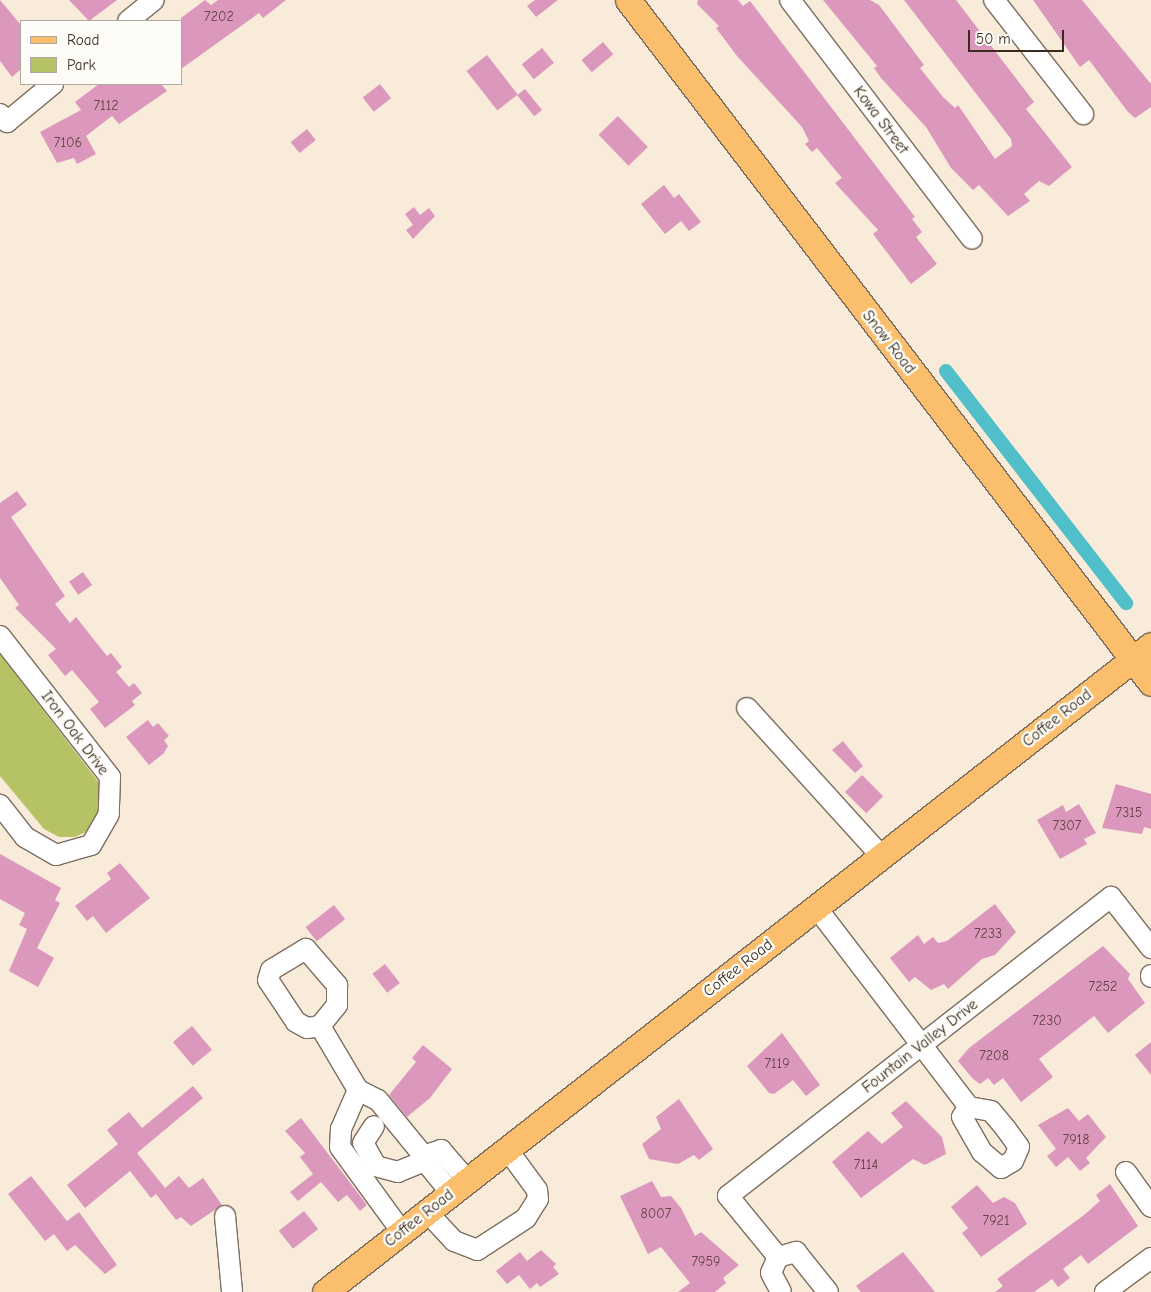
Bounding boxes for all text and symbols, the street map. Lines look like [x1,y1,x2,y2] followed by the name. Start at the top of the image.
[204,9,234,25] house number: 7202
[20,20,182,85] legend
[971,20,1067,52] scale bar
[976,30,1011,48] text: 50 m
[67,31,99,49] text: Road
[67,56,96,74] text: Park
[849,82,913,158] street label: Kowa Street
[93,98,119,114] house number: 7112
[54,135,82,151] house number: 7106
[858,306,920,378] street label: Snow Road
[1018,685,1096,751] street label: Coffee Road
[37,687,113,779] street label: Iron Oak Drive
[1116,805,1142,821] house number: 7315
[1053,818,1081,834] house number: 7307
[974,926,1002,942] house number: 7233
[699,935,777,1001] street label: Coffee Road
[1089,979,1117,995] house number: 7252
[858,995,982,1097] street label: Fountain Valley Drive
[1032,1013,1062,1029] house number: 7230
[979,1048,1009,1064] house number: 7208
[764,1056,790,1072] house number: 7119
[1063,1132,1089,1148] house number: 7918
[854,1157,878,1173] house number: 7114
[380,1185,458,1251] street label: Coffee Road
[641,1206,671,1222] house number: 8007
[983,1213,1009,1229] house number: 7921
[691,1254,721,1270] house number: 7959

